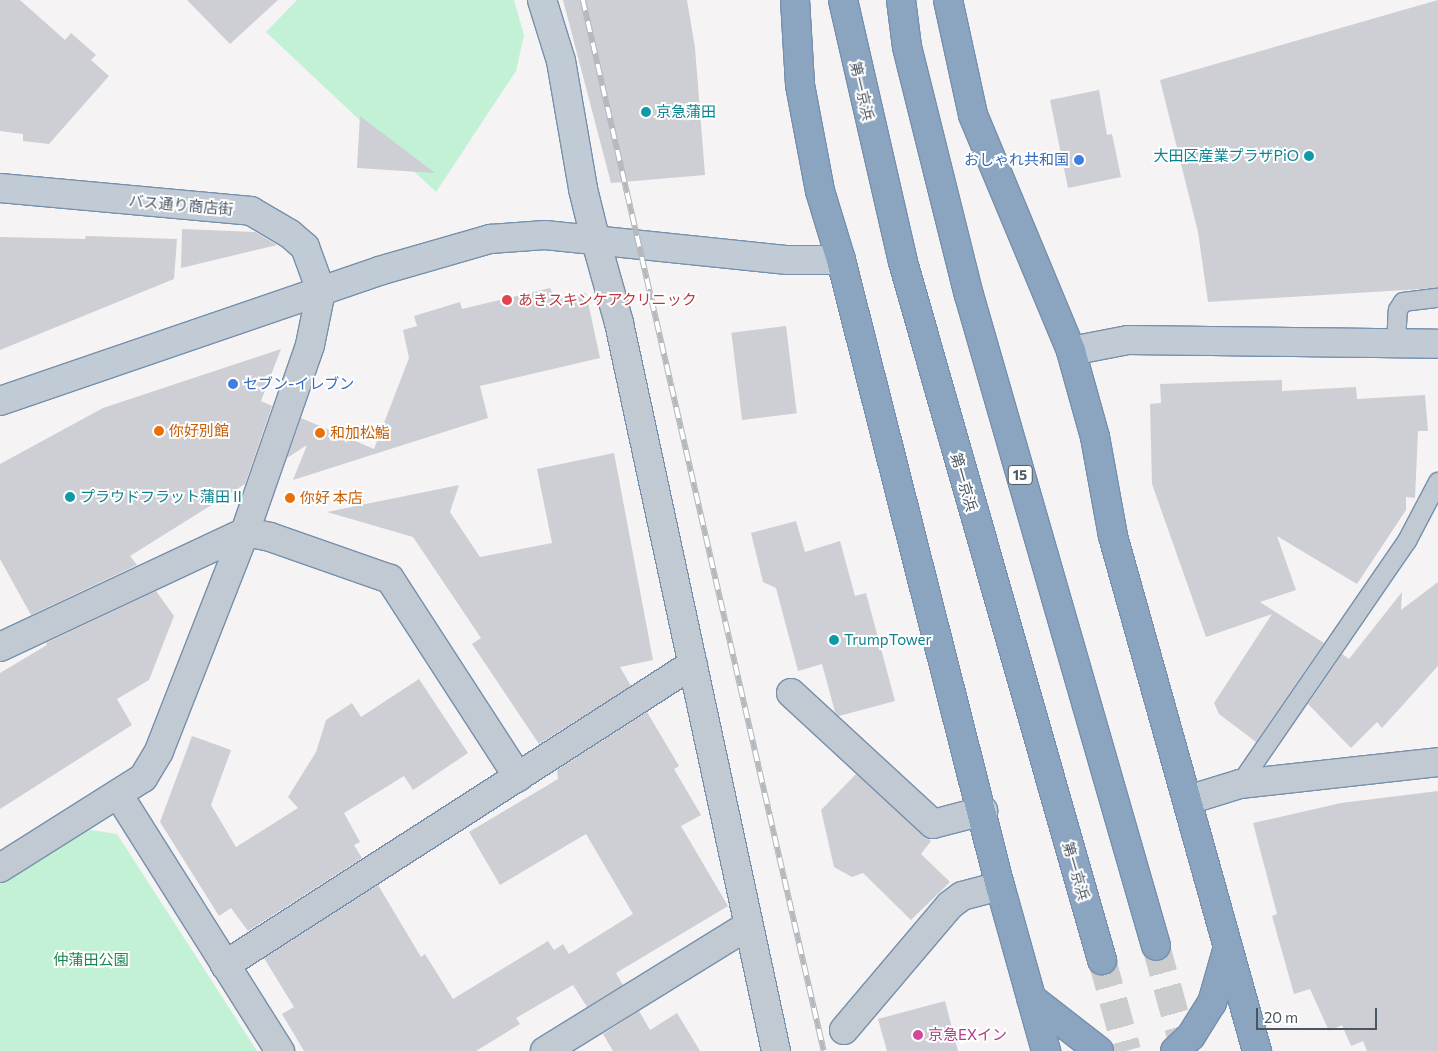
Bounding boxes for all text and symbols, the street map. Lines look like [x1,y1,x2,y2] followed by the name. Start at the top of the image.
[846,60,878,122] street label: 第一京浜
[656,103,716,121] place label: 京急蒲田
[640,106,652,118] marker: 京急蒲田
[1153,147,1299,165] place label: 大田区産業プラザPiO
[1303,150,1315,162] marker: 大田区産業プラザPiO
[964,151,1069,169] place label: おしゃれ共和国
[1073,154,1085,166] marker: おしゃれ共和国
[128,191,234,219] street label: バス通り商店街
[518,291,698,309] place label: あきスキンケアクリニック
[500,293,514,307] marker: あきスキンケアクリニック
[243,375,354,393] place label: セブン-イレブン
[227,378,239,390] marker: セブン-イレブン
[169,422,229,440] place label: 你好別館
[330,424,390,442] place label: 和加松鮨
[153,425,165,437] marker: 你好別館
[314,427,326,439] marker: 和加松鮨
[947,451,981,513] street label: 第一京浜
[1008,464,1032,486] road number: 15
[80,488,245,506] place label: プラウドフラット蒲田Ⅱ
[300,489,363,507] place label: 你好 本店
[64,491,76,503] marker: プラウドフラット蒲田Ⅱ
[284,492,296,504] marker: 你好 本店
[844,631,931,649] place label: TrumpTower
[828,634,840,646] marker: TrumpTower
[1059,840,1093,902] street label: 第一京浜
[54,951,128,969] park label: 仲蒲田公園
[1258,998,1379,1030] scale bar
[1264,1008,1298,1026] text: 20 m
[928,1026,1007,1044] place label: 京急EXイン
[912,1029,924,1041] marker: 京急EXイン

